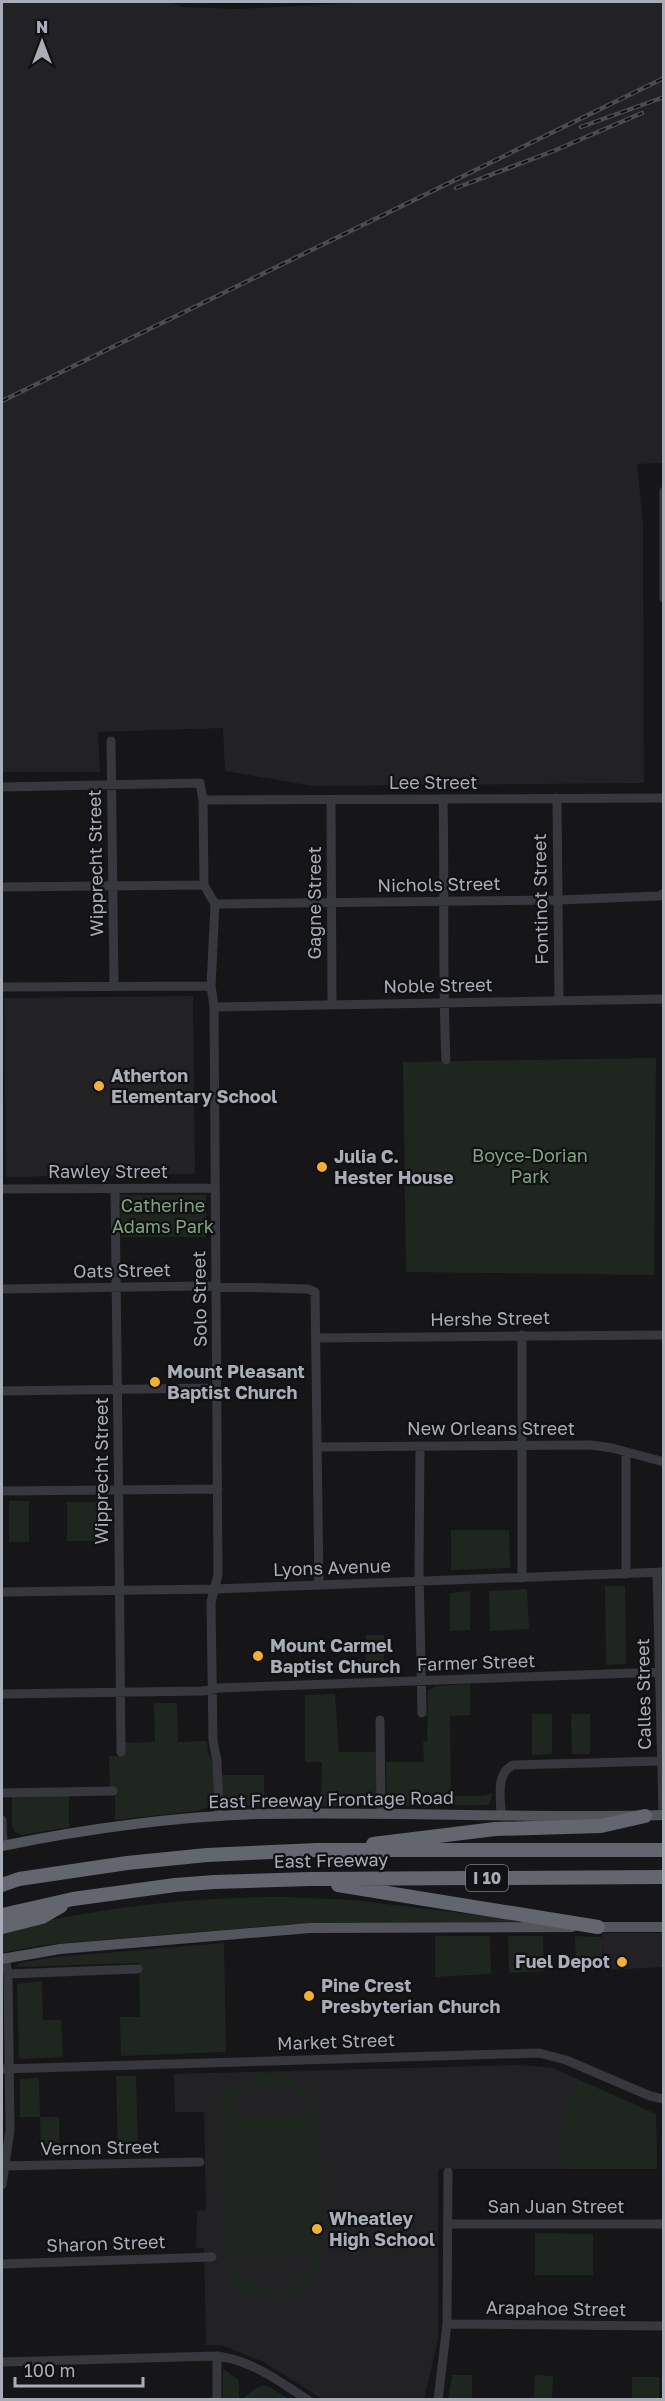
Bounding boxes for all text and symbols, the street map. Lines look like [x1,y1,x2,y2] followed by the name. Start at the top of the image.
[12,12,72,72] north arrow
[36,17,48,37] text: N
[389,771,477,793] street label: Lee Street
[83,789,107,937] street label: Wipprecht Street
[528,833,552,965] street label: Fontinot Street
[303,846,325,960] street label: Gagne Street
[377,872,501,896] street label: Nichols Street
[383,973,493,997] street label: Noble Street
[111,1064,277,1107] place label: Atherton Elementary School
[92,1079,106,1093] marker: Atherton Elementary School
[472,1144,588,1187] park label: Boyce-Dorian Park
[334,1145,454,1188] place label: Julia C. Hester House
[48,1160,168,1182] street label: Rawley Street
[315,1160,329,1174] marker: Julia C. Hester House
[112,1194,214,1237] park label: Catherine Adams Park
[187,1251,211,1347] street label: Solo Street
[73,1258,171,1282] street label: Oats Street
[430,1306,550,1330] street label: Hershe Street
[167,1360,305,1403] place label: Mount Pleasant Baptist Church
[148,1375,162,1389] marker: Mount Pleasant Baptist Church
[90,1397,112,1545] street label: Wipprecht Street
[407,1417,575,1439] street label: New Orleans Street
[273,1554,391,1580] street label: Lyons Avenue
[270,1634,400,1677] place label: Mount Carmel Baptist Church
[631,1638,655,1750] street label: Calles Street
[251,1649,265,1663] marker: Mount Carmel Baptist Church
[416,1649,536,1675] street label: Farmer Street
[208,1786,454,1812] street label: East Freeway Frontage Road
[274,1848,388,1872] street label: East Freeway
[466,1865,508,1891] road number: I 10
[515,1950,610,1972] place label: Fuel Depot
[615,1955,629,1969] marker: Fuel Depot
[321,1974,500,2017] place label: Pine Crest Presbyterian Church
[302,1989,316,2003] marker: Pine Crest Presbyterian Church
[277,2028,395,2054] street label: Market Street
[40,2135,160,2159] street label: Vernon Street
[487,2195,625,2217] street label: San Juan Street
[329,2207,435,2250] place label: Wheatley High School
[310,2222,324,2236] marker: Wheatley High School
[46,2230,166,2256] street label: Sharon Street
[486,2296,626,2320] street label: Arapahoe Street
[15,2350,142,2388] scale bar
[24,2359,75,2381] text: 100 m

